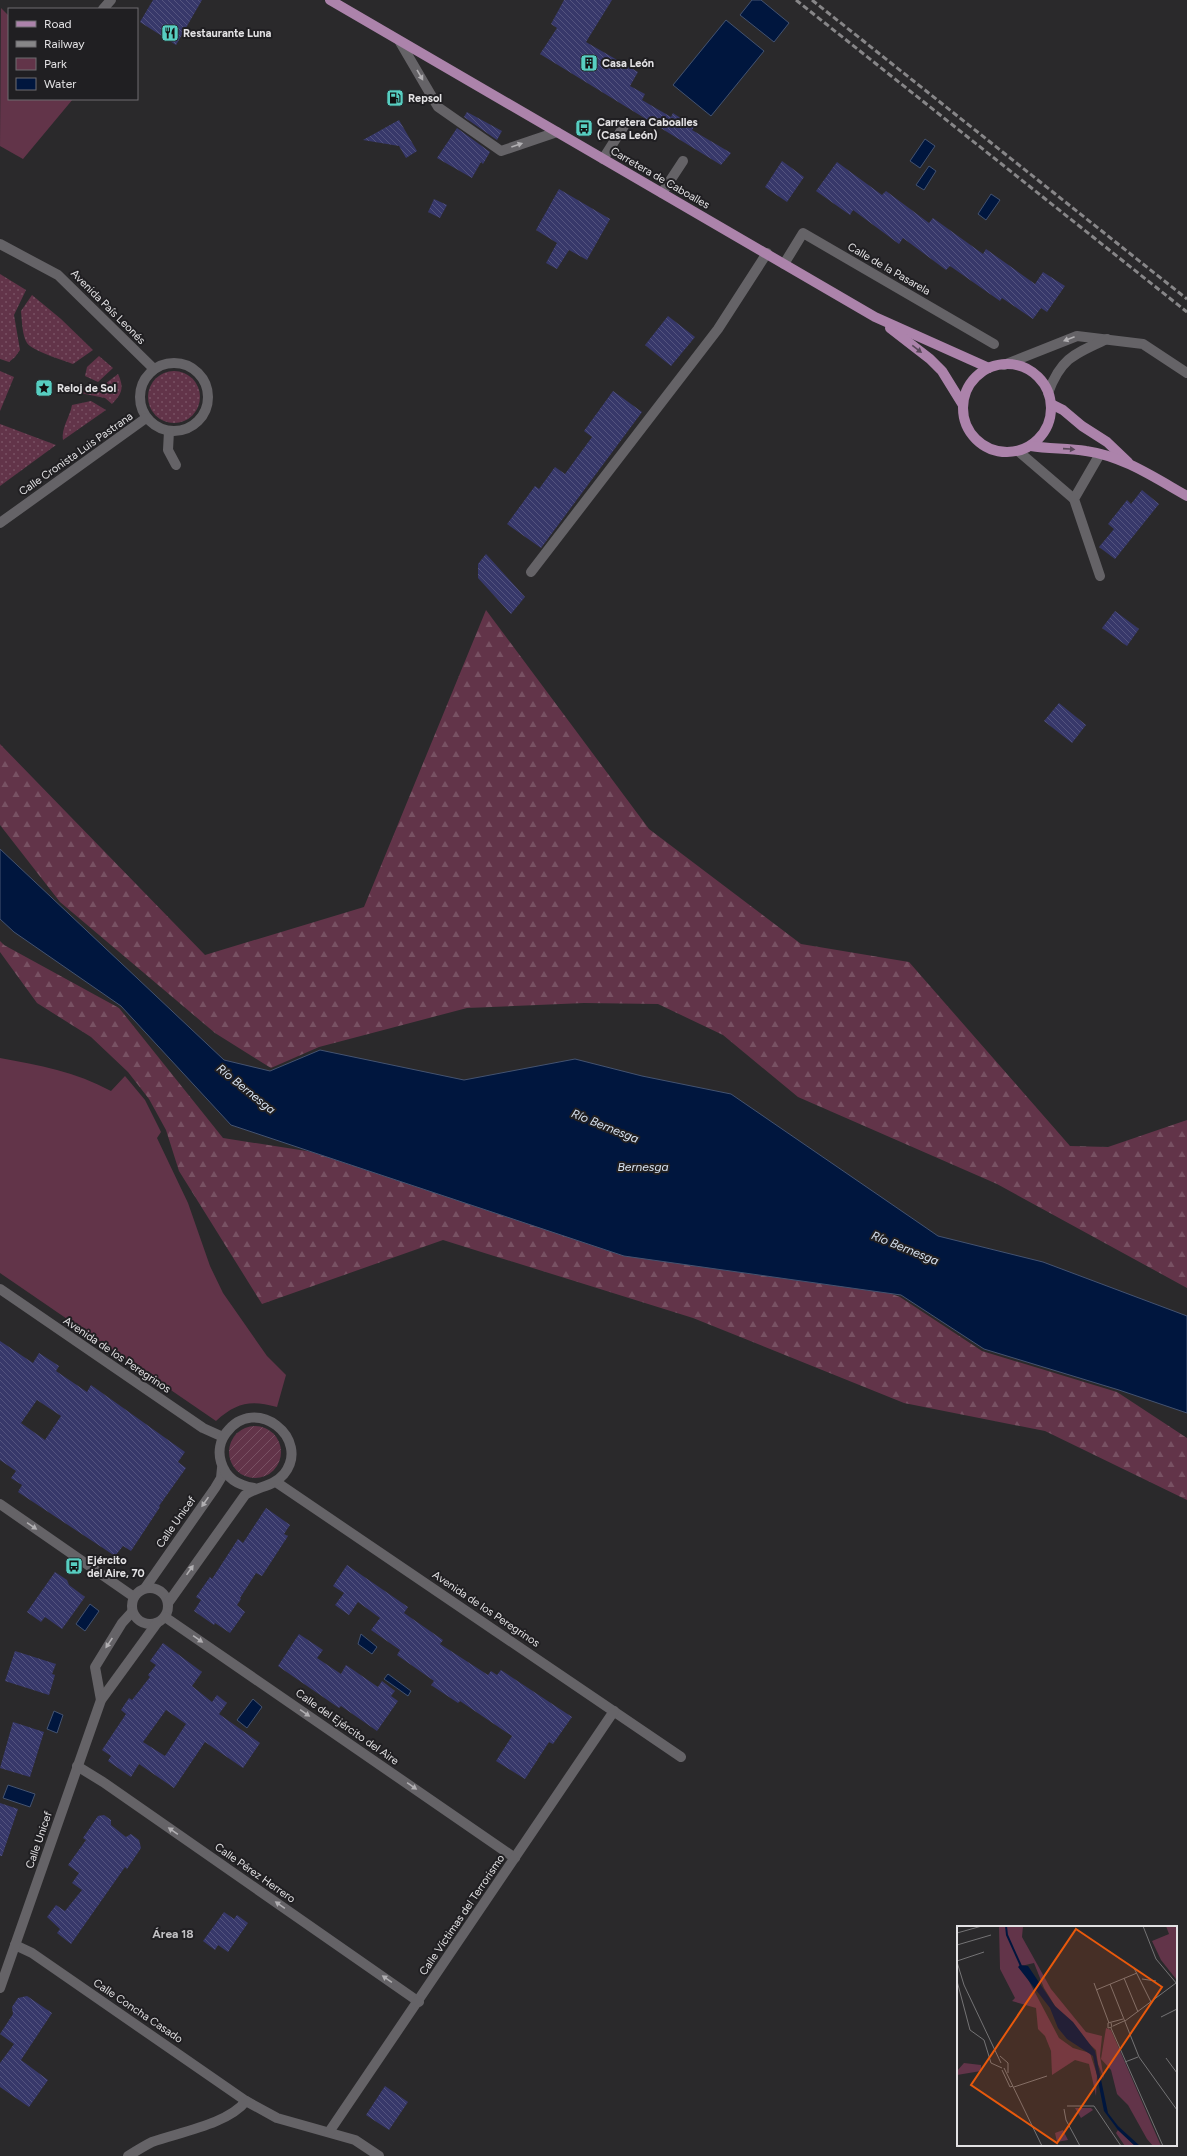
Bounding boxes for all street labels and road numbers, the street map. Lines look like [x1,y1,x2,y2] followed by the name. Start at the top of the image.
[608,144,712,212] street label: Carretera de Caboalles
[845,240,933,298] street label: Calle de la Pasarela
[68,267,148,347] street label: Avenida País Leonés
[17,410,135,498] street label: Calle Cronista Luis Pastrana
[61,1314,173,1396] street label: Avenida de los Peregrinos
[154,1493,199,1550] street label: Calle Unicef
[430,1568,542,1650] street label: Avenida de los Peregrinos
[293,1686,401,1768] street label: Calle del Ejército del Aire
[23,1809,55,1870] street label: Calle Unicef
[212,1840,298,1906] street label: Calle Pérez Herrero
[417,1852,507,1978] street label: Calle Víctimas del Terrorismo
[91,1976,185,2046] street label: Calle Concha Casado

